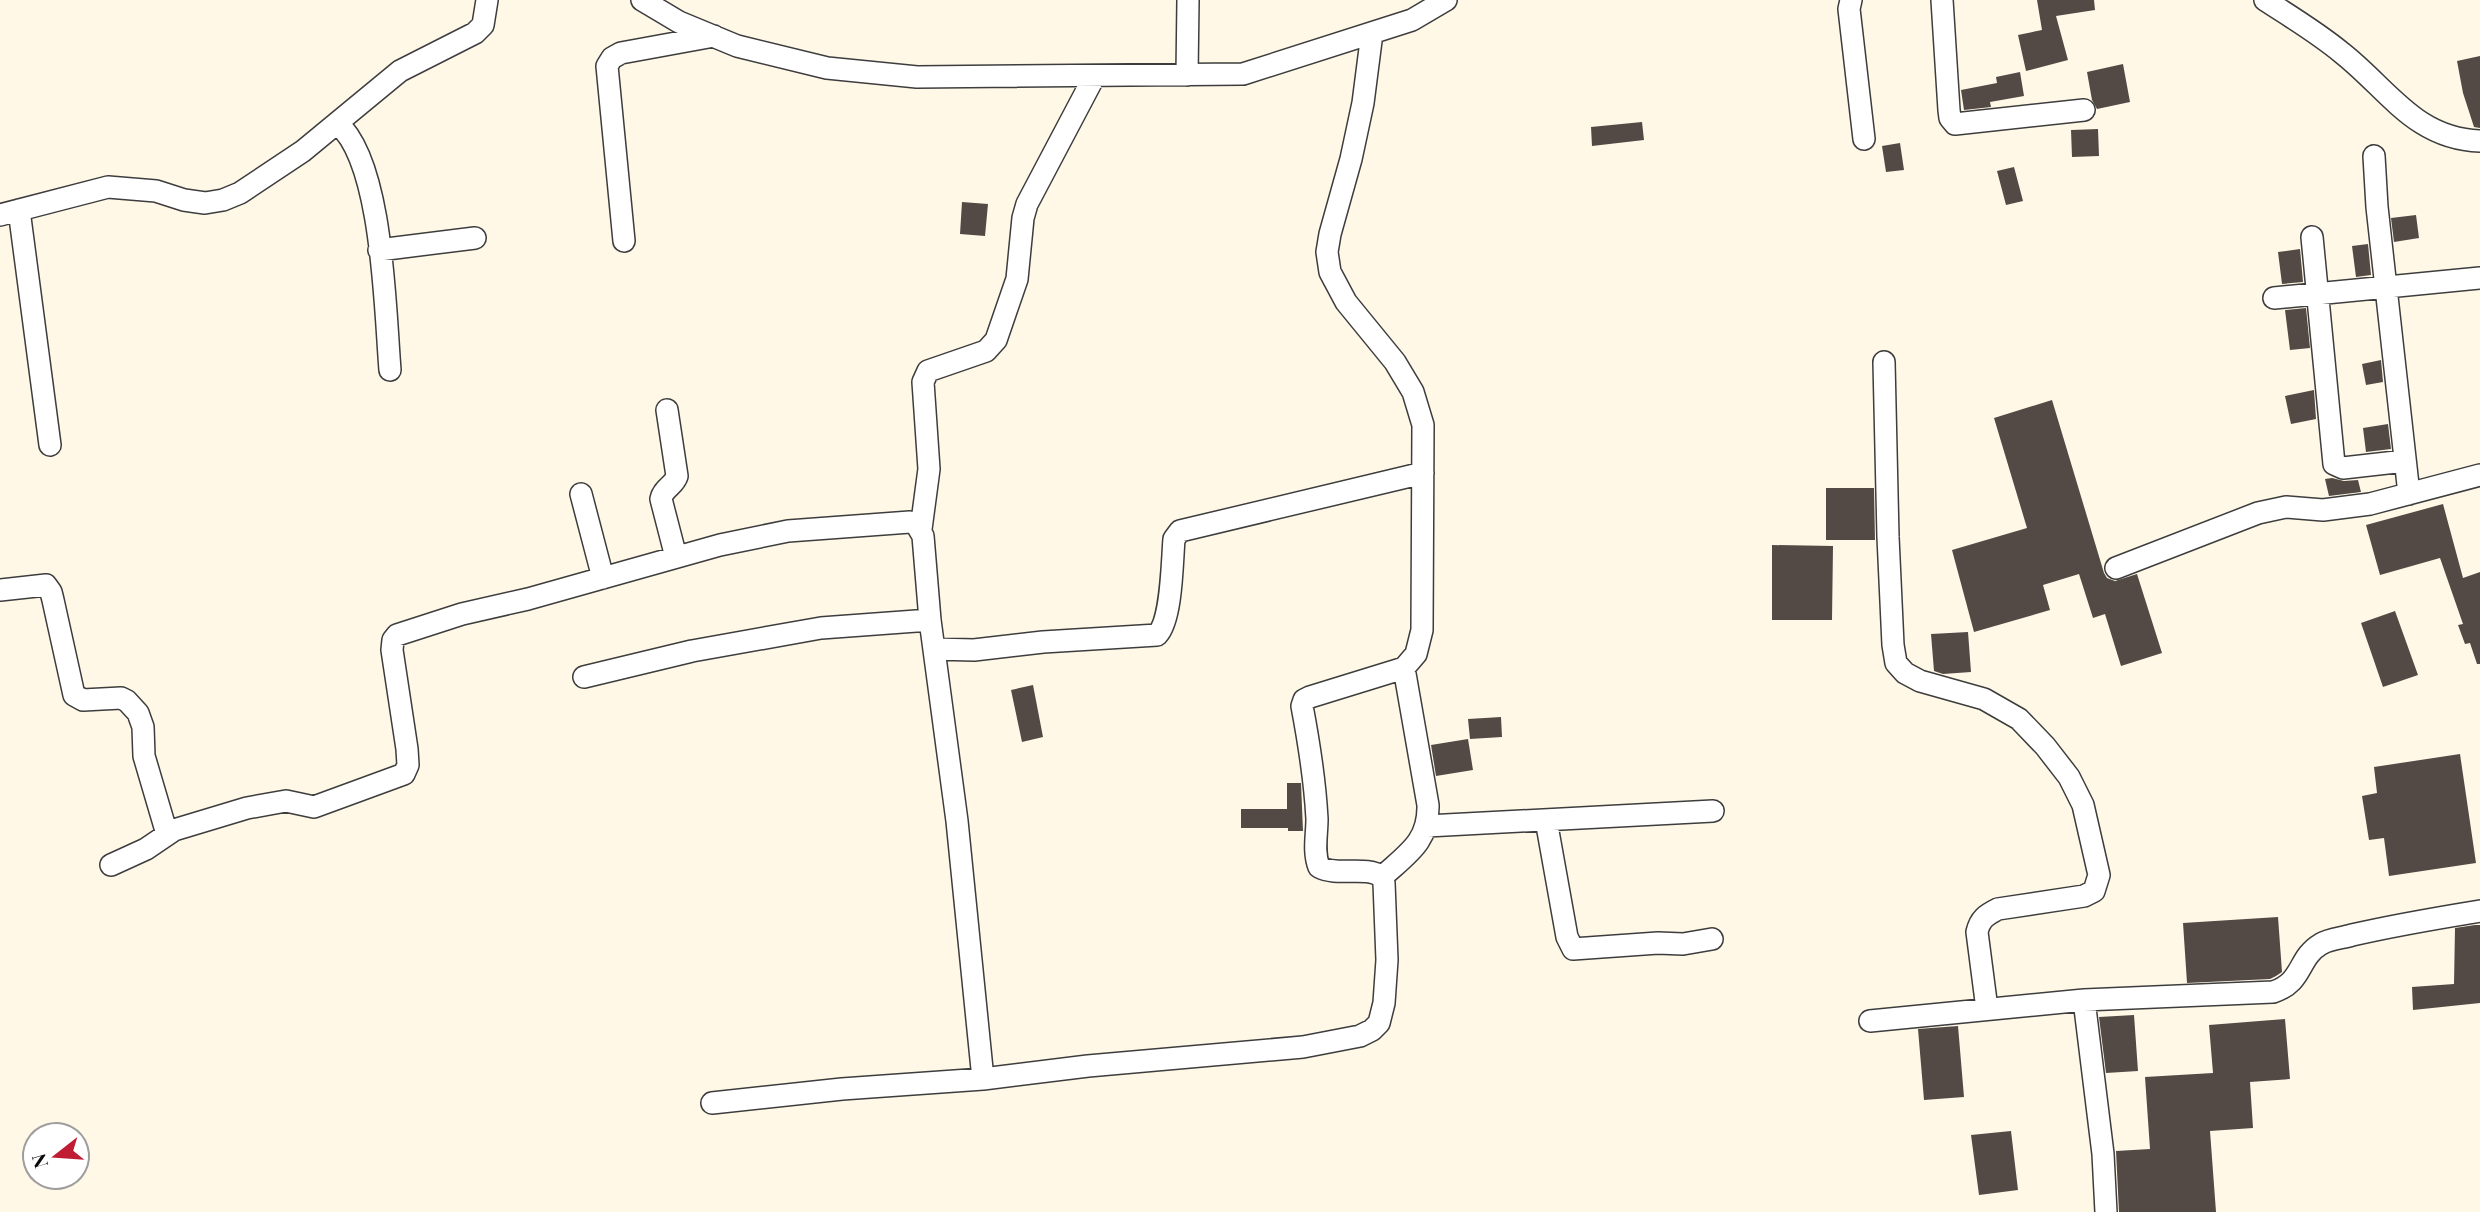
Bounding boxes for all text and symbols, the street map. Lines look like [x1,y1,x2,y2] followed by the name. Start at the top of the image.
[21,1121,91,1191] north arrow
[24,1151,53,1172] text: N

